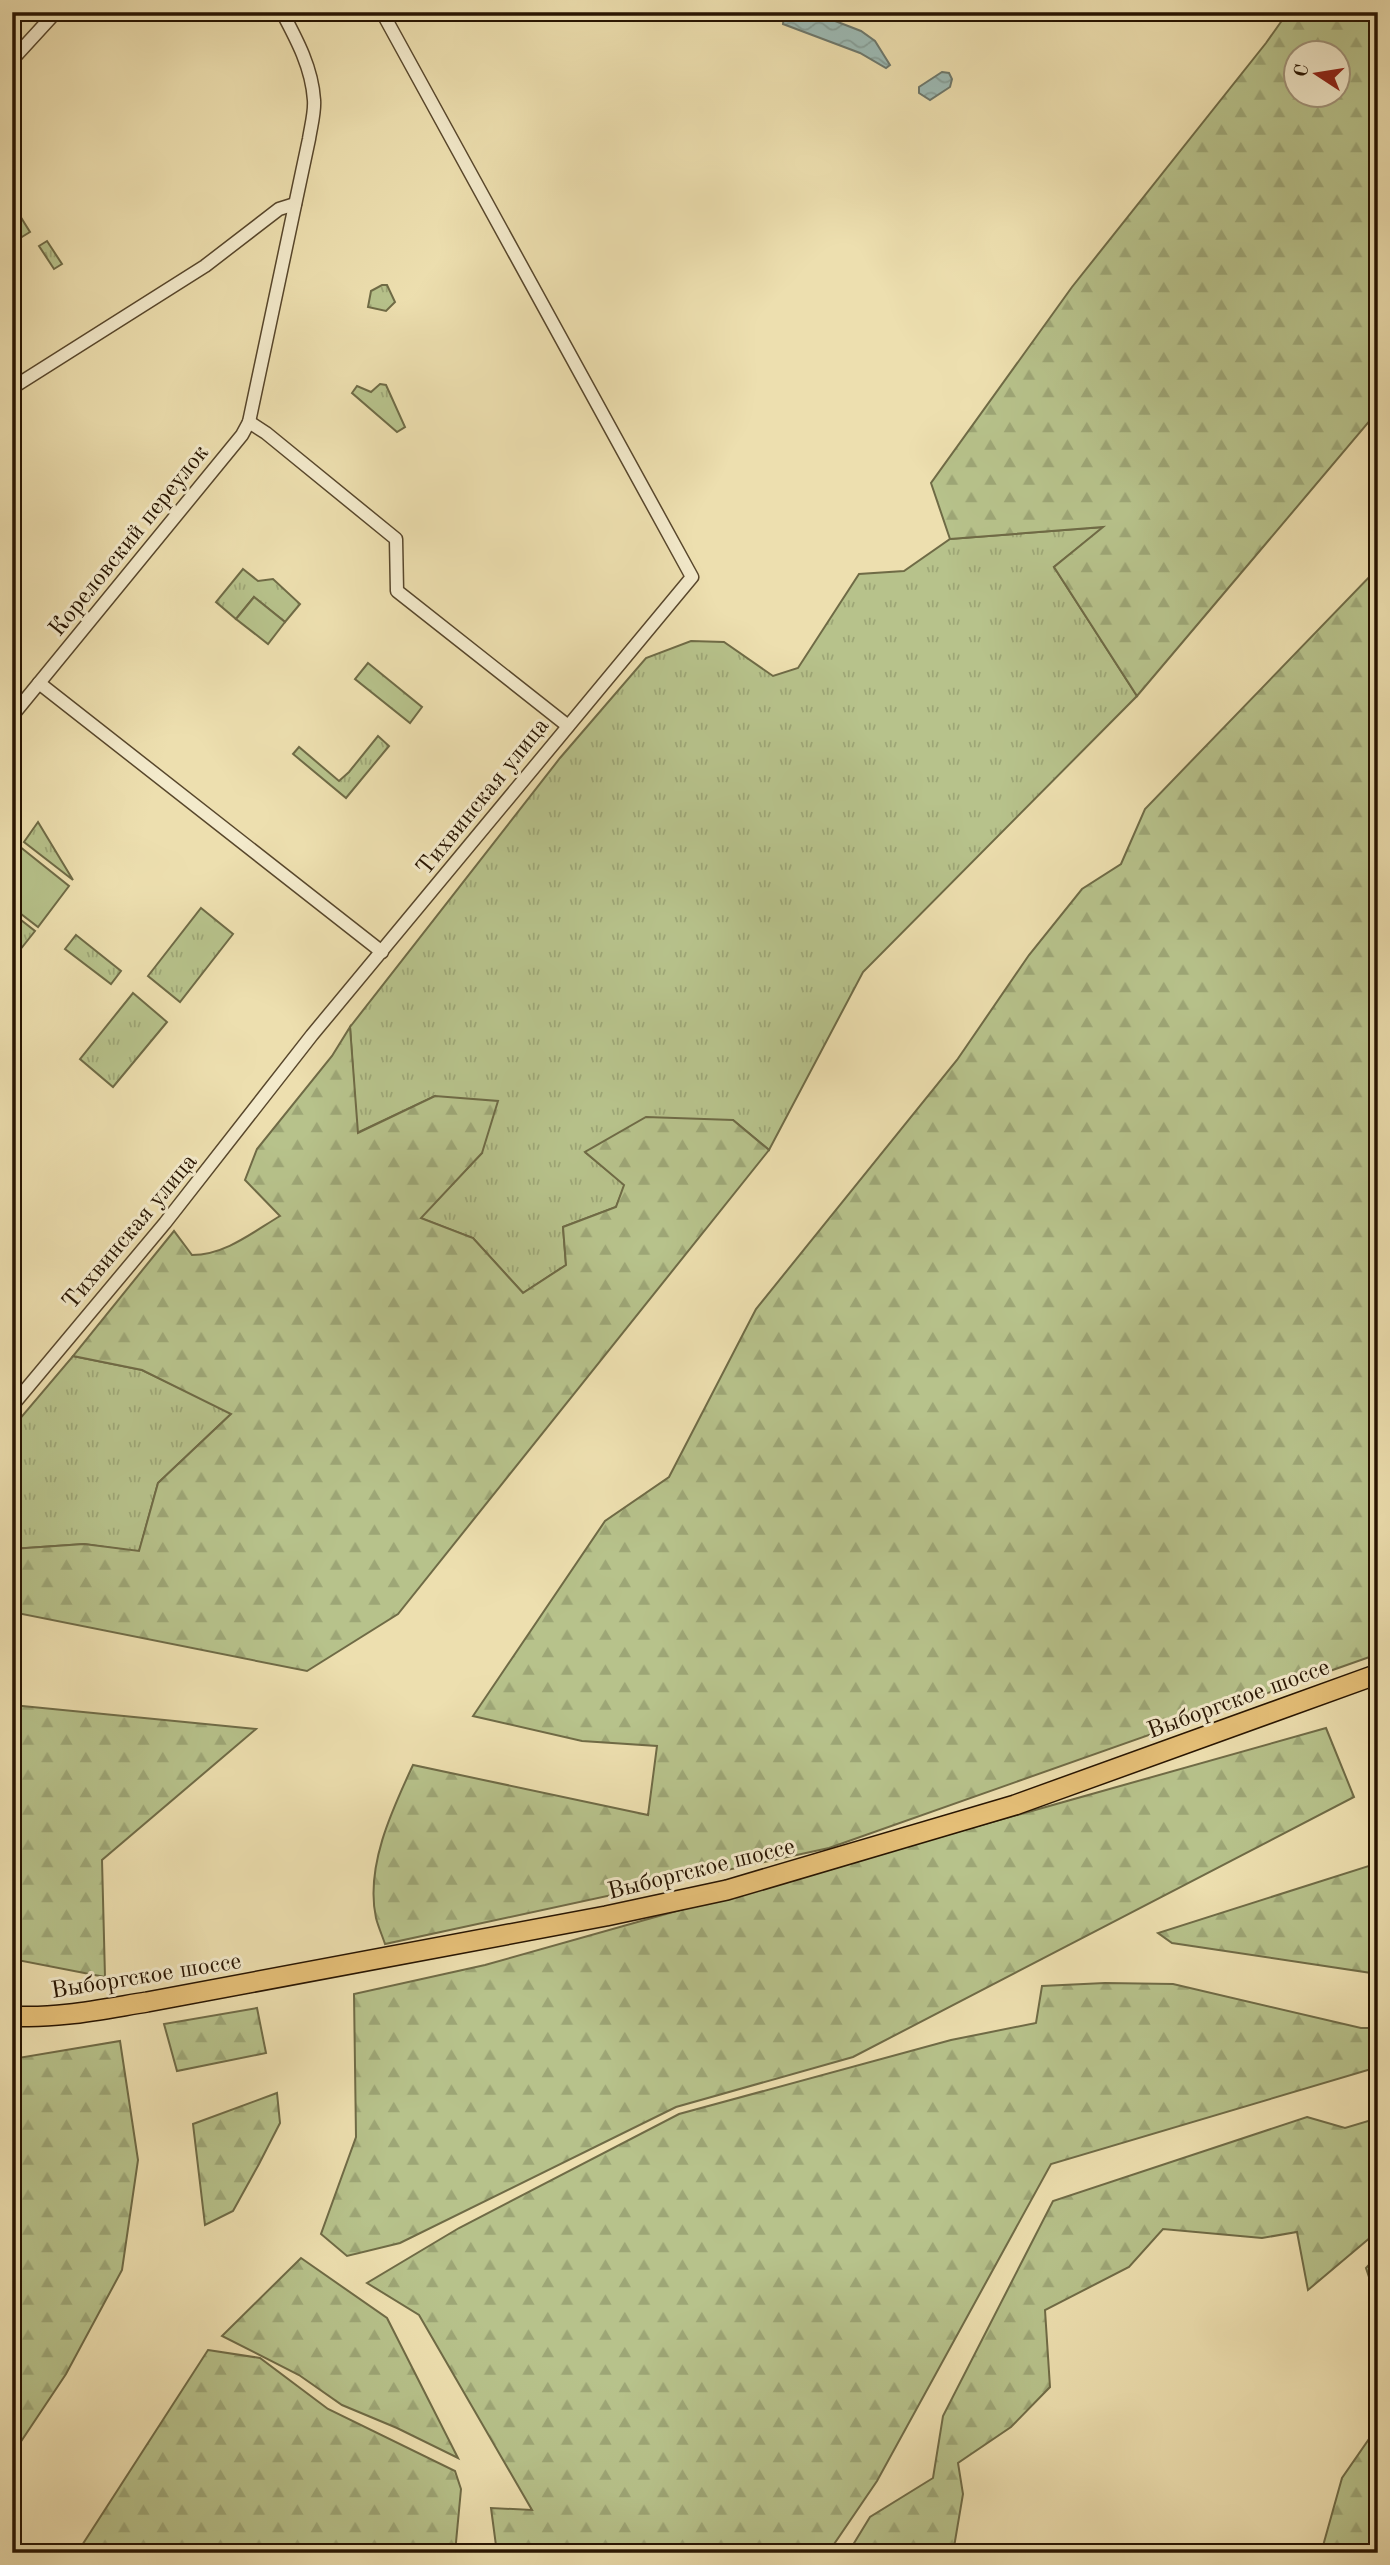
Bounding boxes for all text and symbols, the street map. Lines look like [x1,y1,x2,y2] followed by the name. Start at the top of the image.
[1282,38,1352,108] north arrow
[1292,63,1313,79] text: С
[45,441,214,641] street label: Кореловский переулок
[413,714,554,881] street label: Тихвинская улица
[59,1150,203,1315] street label: Тихвинская улица
[1144,1656,1333,1744] street label: Выборгское шоссе
[605,1835,798,1905] street label: Выборгское шоссе
[50,1950,243,2004] street label: Выборгское шоссе

